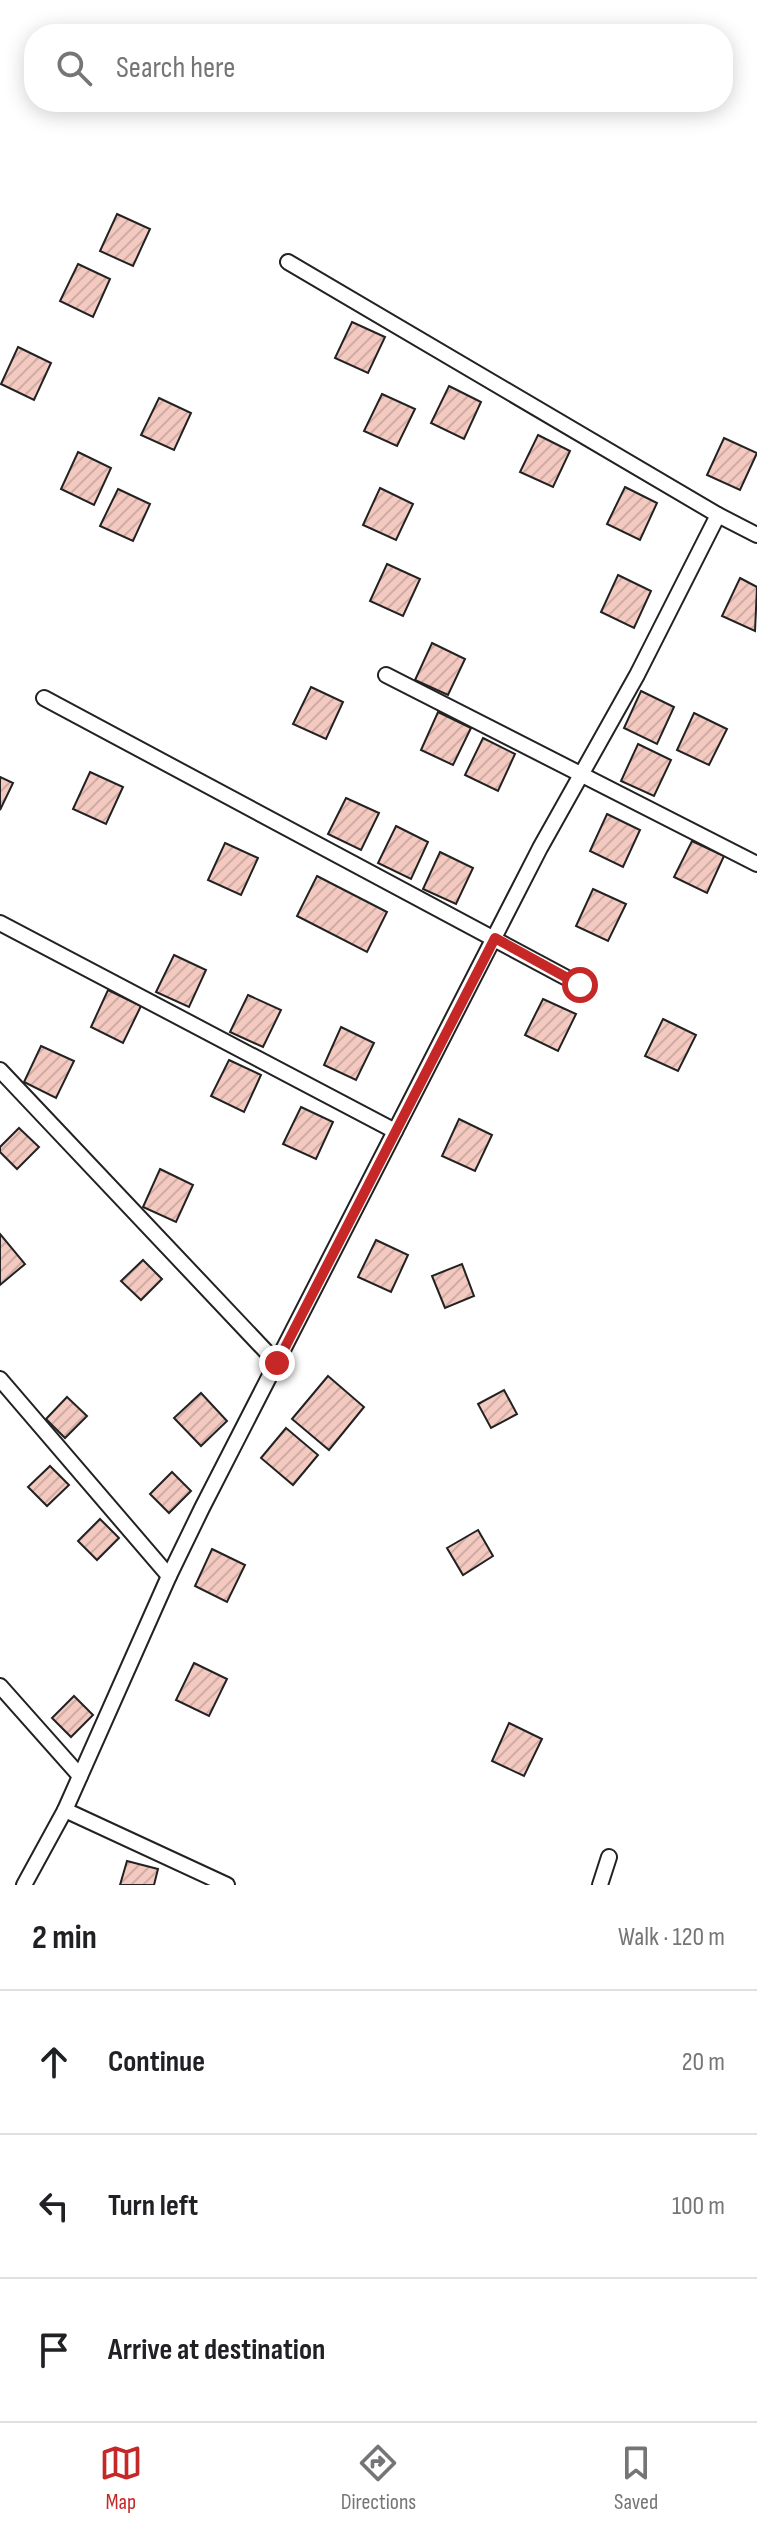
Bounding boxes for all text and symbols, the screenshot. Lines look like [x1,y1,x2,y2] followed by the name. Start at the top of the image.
[24,24,733,112] search box
[52,46,96,90] icon: search
[116,50,235,86] text: Search here
[562,967,598,1003] route start
[259,1345,295,1381] route end
[32,1917,97,1958] text: 2 min
[618,1922,725,1953] text: Walk · 120 m
[32,2040,76,2084] icon: ahead
[108,2044,205,2080] text: Continue
[682,2047,725,2078] text: 20 m
[32,2184,76,2228] icon: left
[108,2188,198,2224] text: Turn left
[672,2191,725,2222] text: 100 m
[32,2328,76,2372] icon: arrive
[108,2332,325,2368] text: Arrive at destination
[99,2441,143,2516] tab: Map
[341,2441,416,2516] tab: Directions
[614,2441,658,2516] tab: Saved

